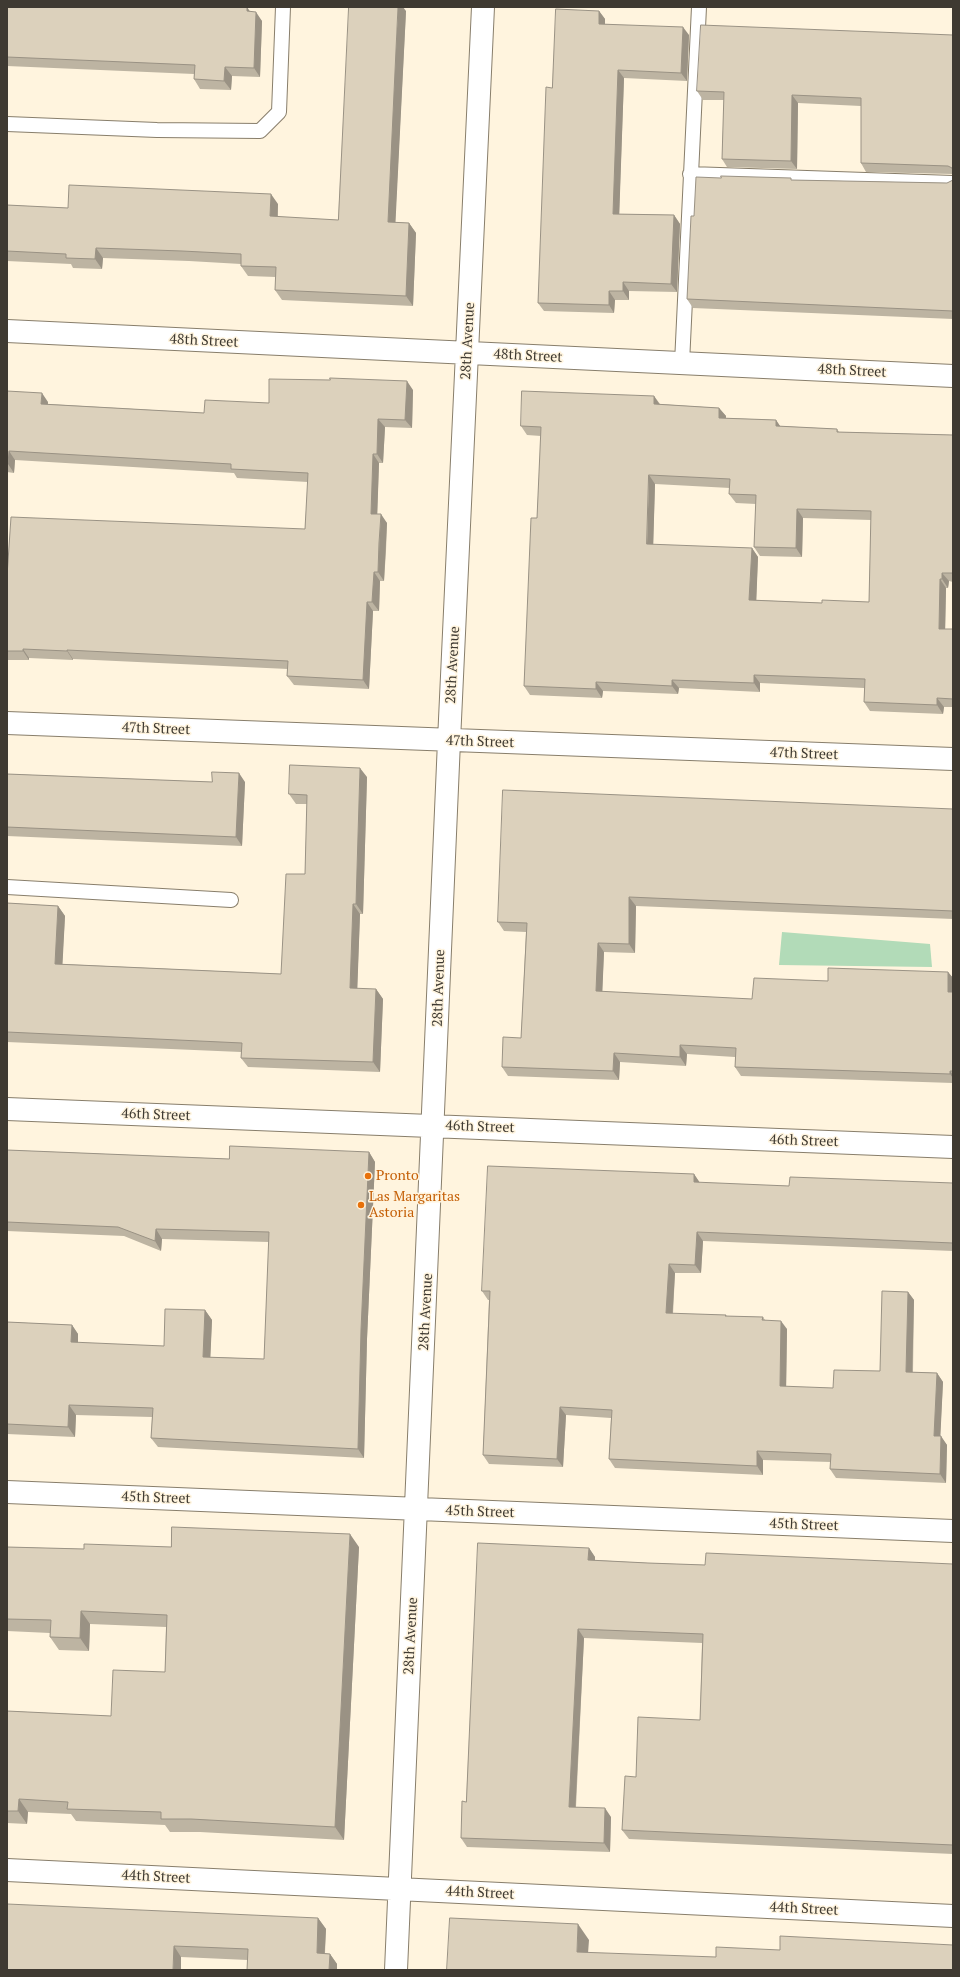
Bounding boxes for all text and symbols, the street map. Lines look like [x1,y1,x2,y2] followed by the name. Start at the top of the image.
[458,302,478,380] street label: 28th Avenue
[169,331,239,351] street label: 48th Street
[493,346,563,366] street label: 48th Street
[817,361,887,381] street label: 48th Street
[443,626,463,704] street label: 28th Avenue
[121,719,191,739] street label: 47th Street
[445,732,515,752] street label: 47th Street
[769,744,839,764] street label: 47th Street
[429,949,449,1027] street label: 28th Avenue
[121,1105,191,1125] street label: 46th Street
[445,1117,515,1137] street label: 46th Street
[769,1131,839,1151] street label: 46th Street
[376,1168,419,1184] place label: Pronto
[363,1171,373,1181] marker: Pronto
[369,1189,460,1222] place label: Las Margaritas Astoria
[356,1200,366,1210] marker: Las Margaritas Astoria
[416,1273,436,1351] street label: 28th Avenue
[121,1488,191,1508] street label: 45th Street
[445,1502,515,1522] street label: 45th Street
[769,1515,839,1535] street label: 45th Street
[401,1597,421,1675] street label: 28th Avenue
[121,1867,191,1887] street label: 44th Street
[445,1883,515,1903] street label: 44th Street
[769,1899,839,1919] street label: 44th Street

